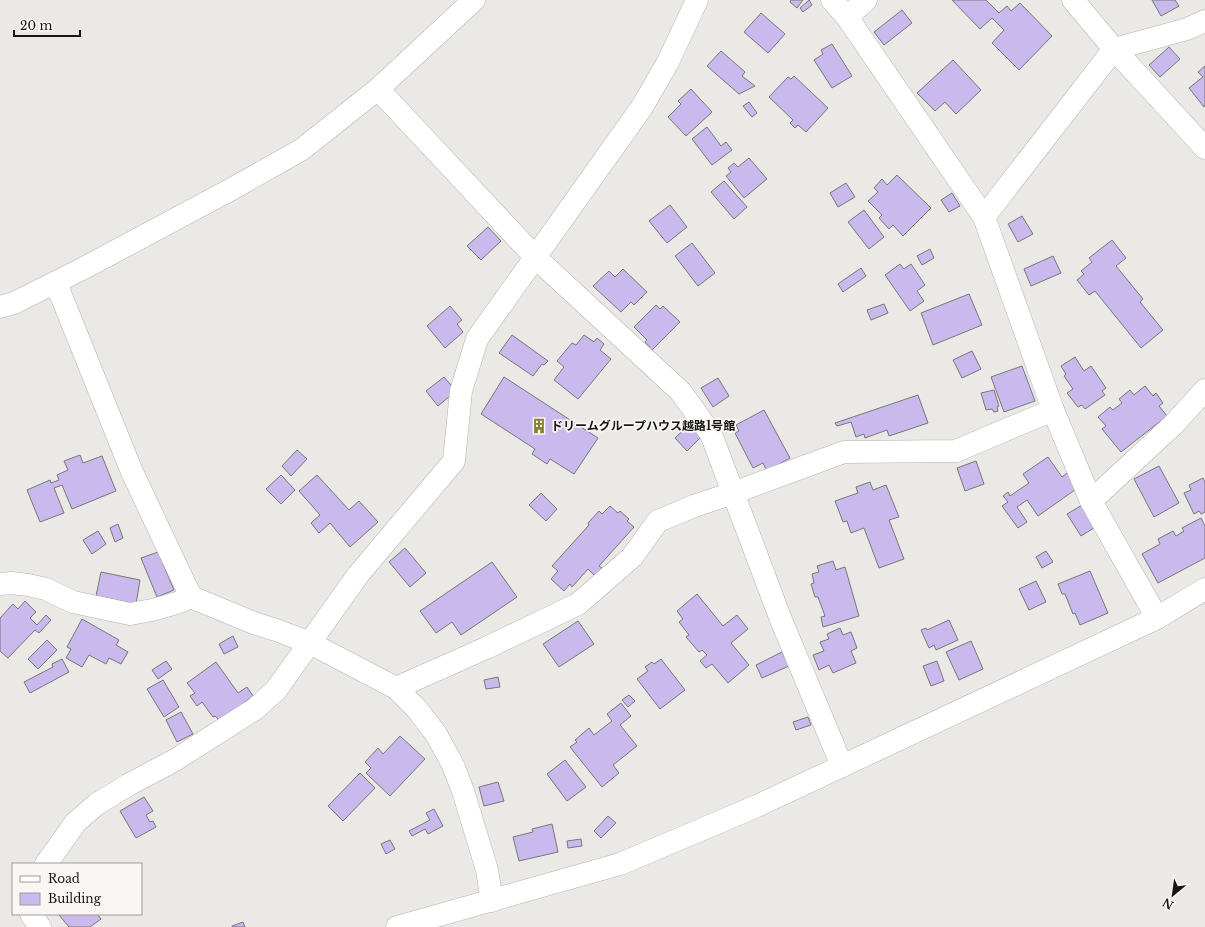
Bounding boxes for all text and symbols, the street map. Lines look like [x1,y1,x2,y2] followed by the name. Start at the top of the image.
[14,12,80,38] scale bar
[20,18,52,33] text: 20 m
[530,417,548,435] building icon: ドリームグループハウス越路1号館
[551,418,735,433] place label: ドリームグループハウス越路1号館
[12,863,142,915] legend
[48,871,80,886] text: Road
[1153,875,1193,915] north arrow
[48,891,102,906] text: Building
[1160,895,1176,912] text: N

